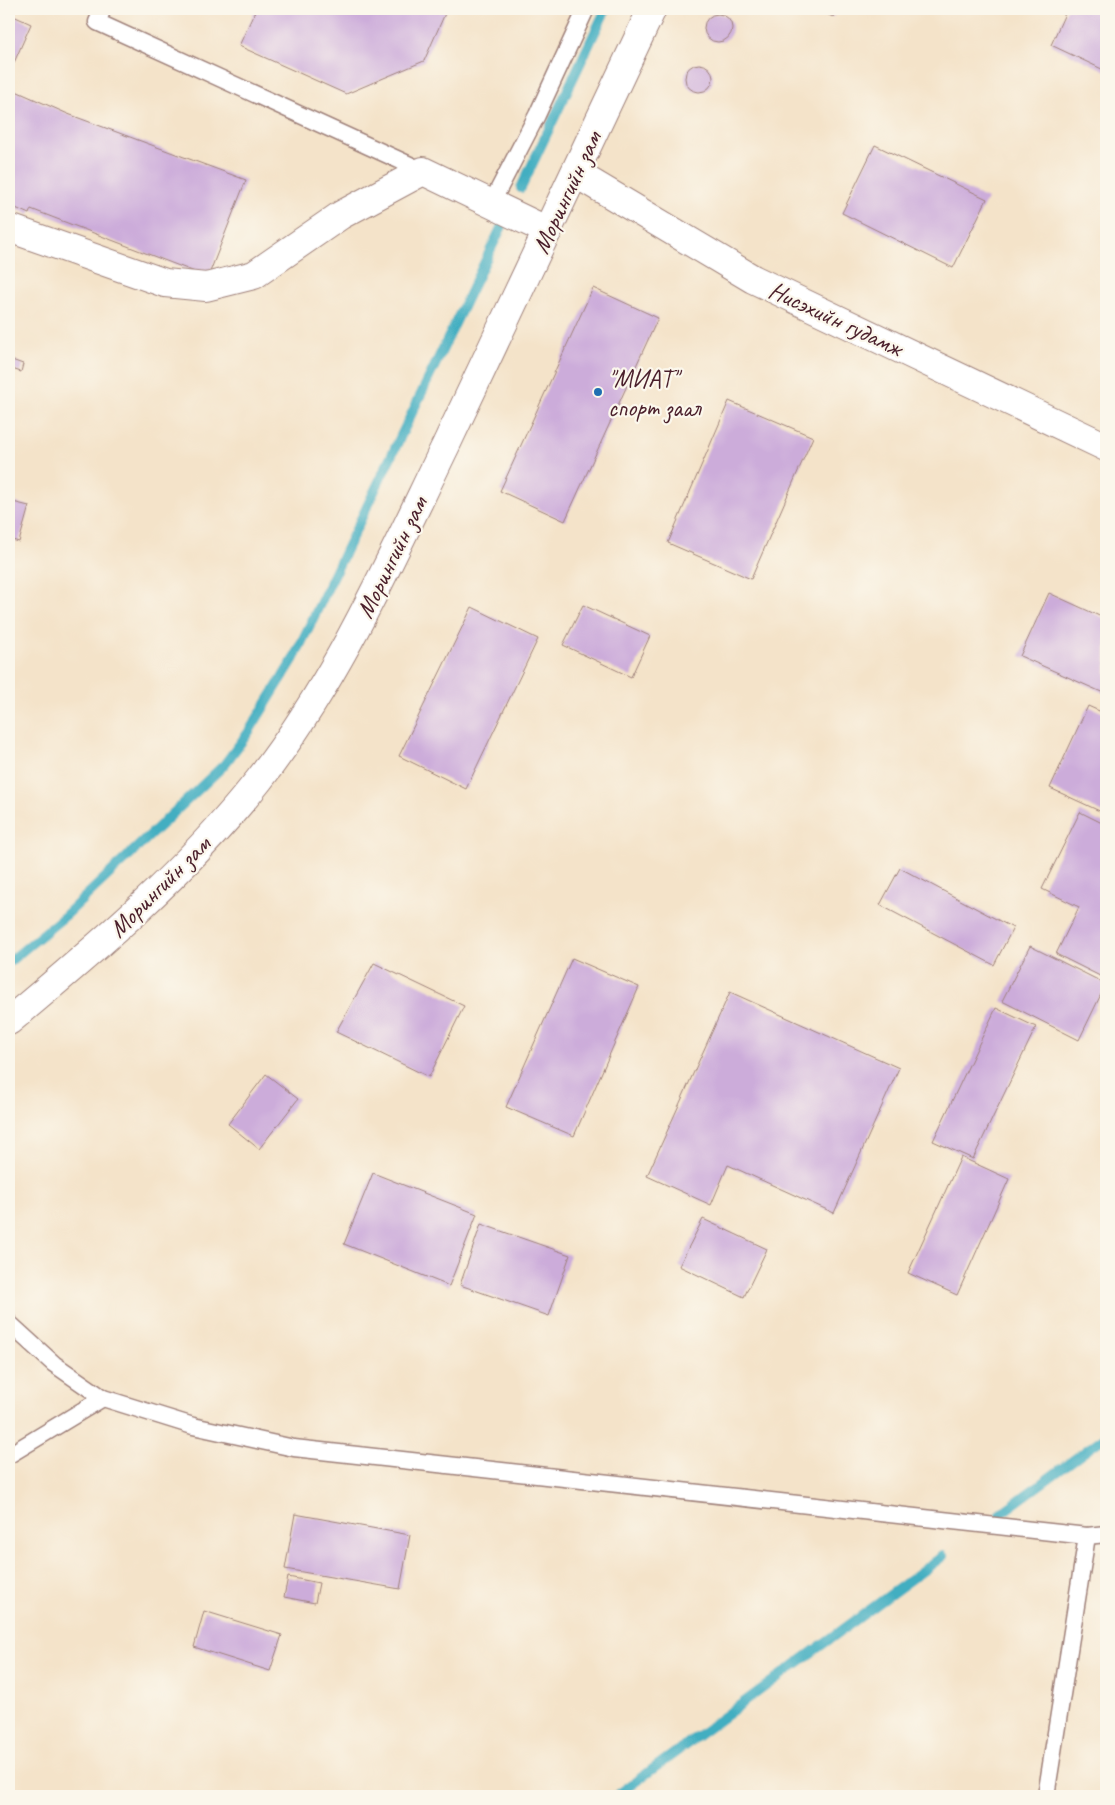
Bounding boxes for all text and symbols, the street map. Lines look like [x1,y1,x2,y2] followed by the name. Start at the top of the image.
[525,124,610,259] street label: Морингийн зам
[764,274,910,365] street label: Нисэхийн гудамж
[608,363,702,424] place label: "МИАТ" спорт заал
[592,386,604,398] marker: "МИАТ" спорт заал
[349,490,436,623] street label: Морингийн зам
[102,828,219,944] street label: Морингийн зам

